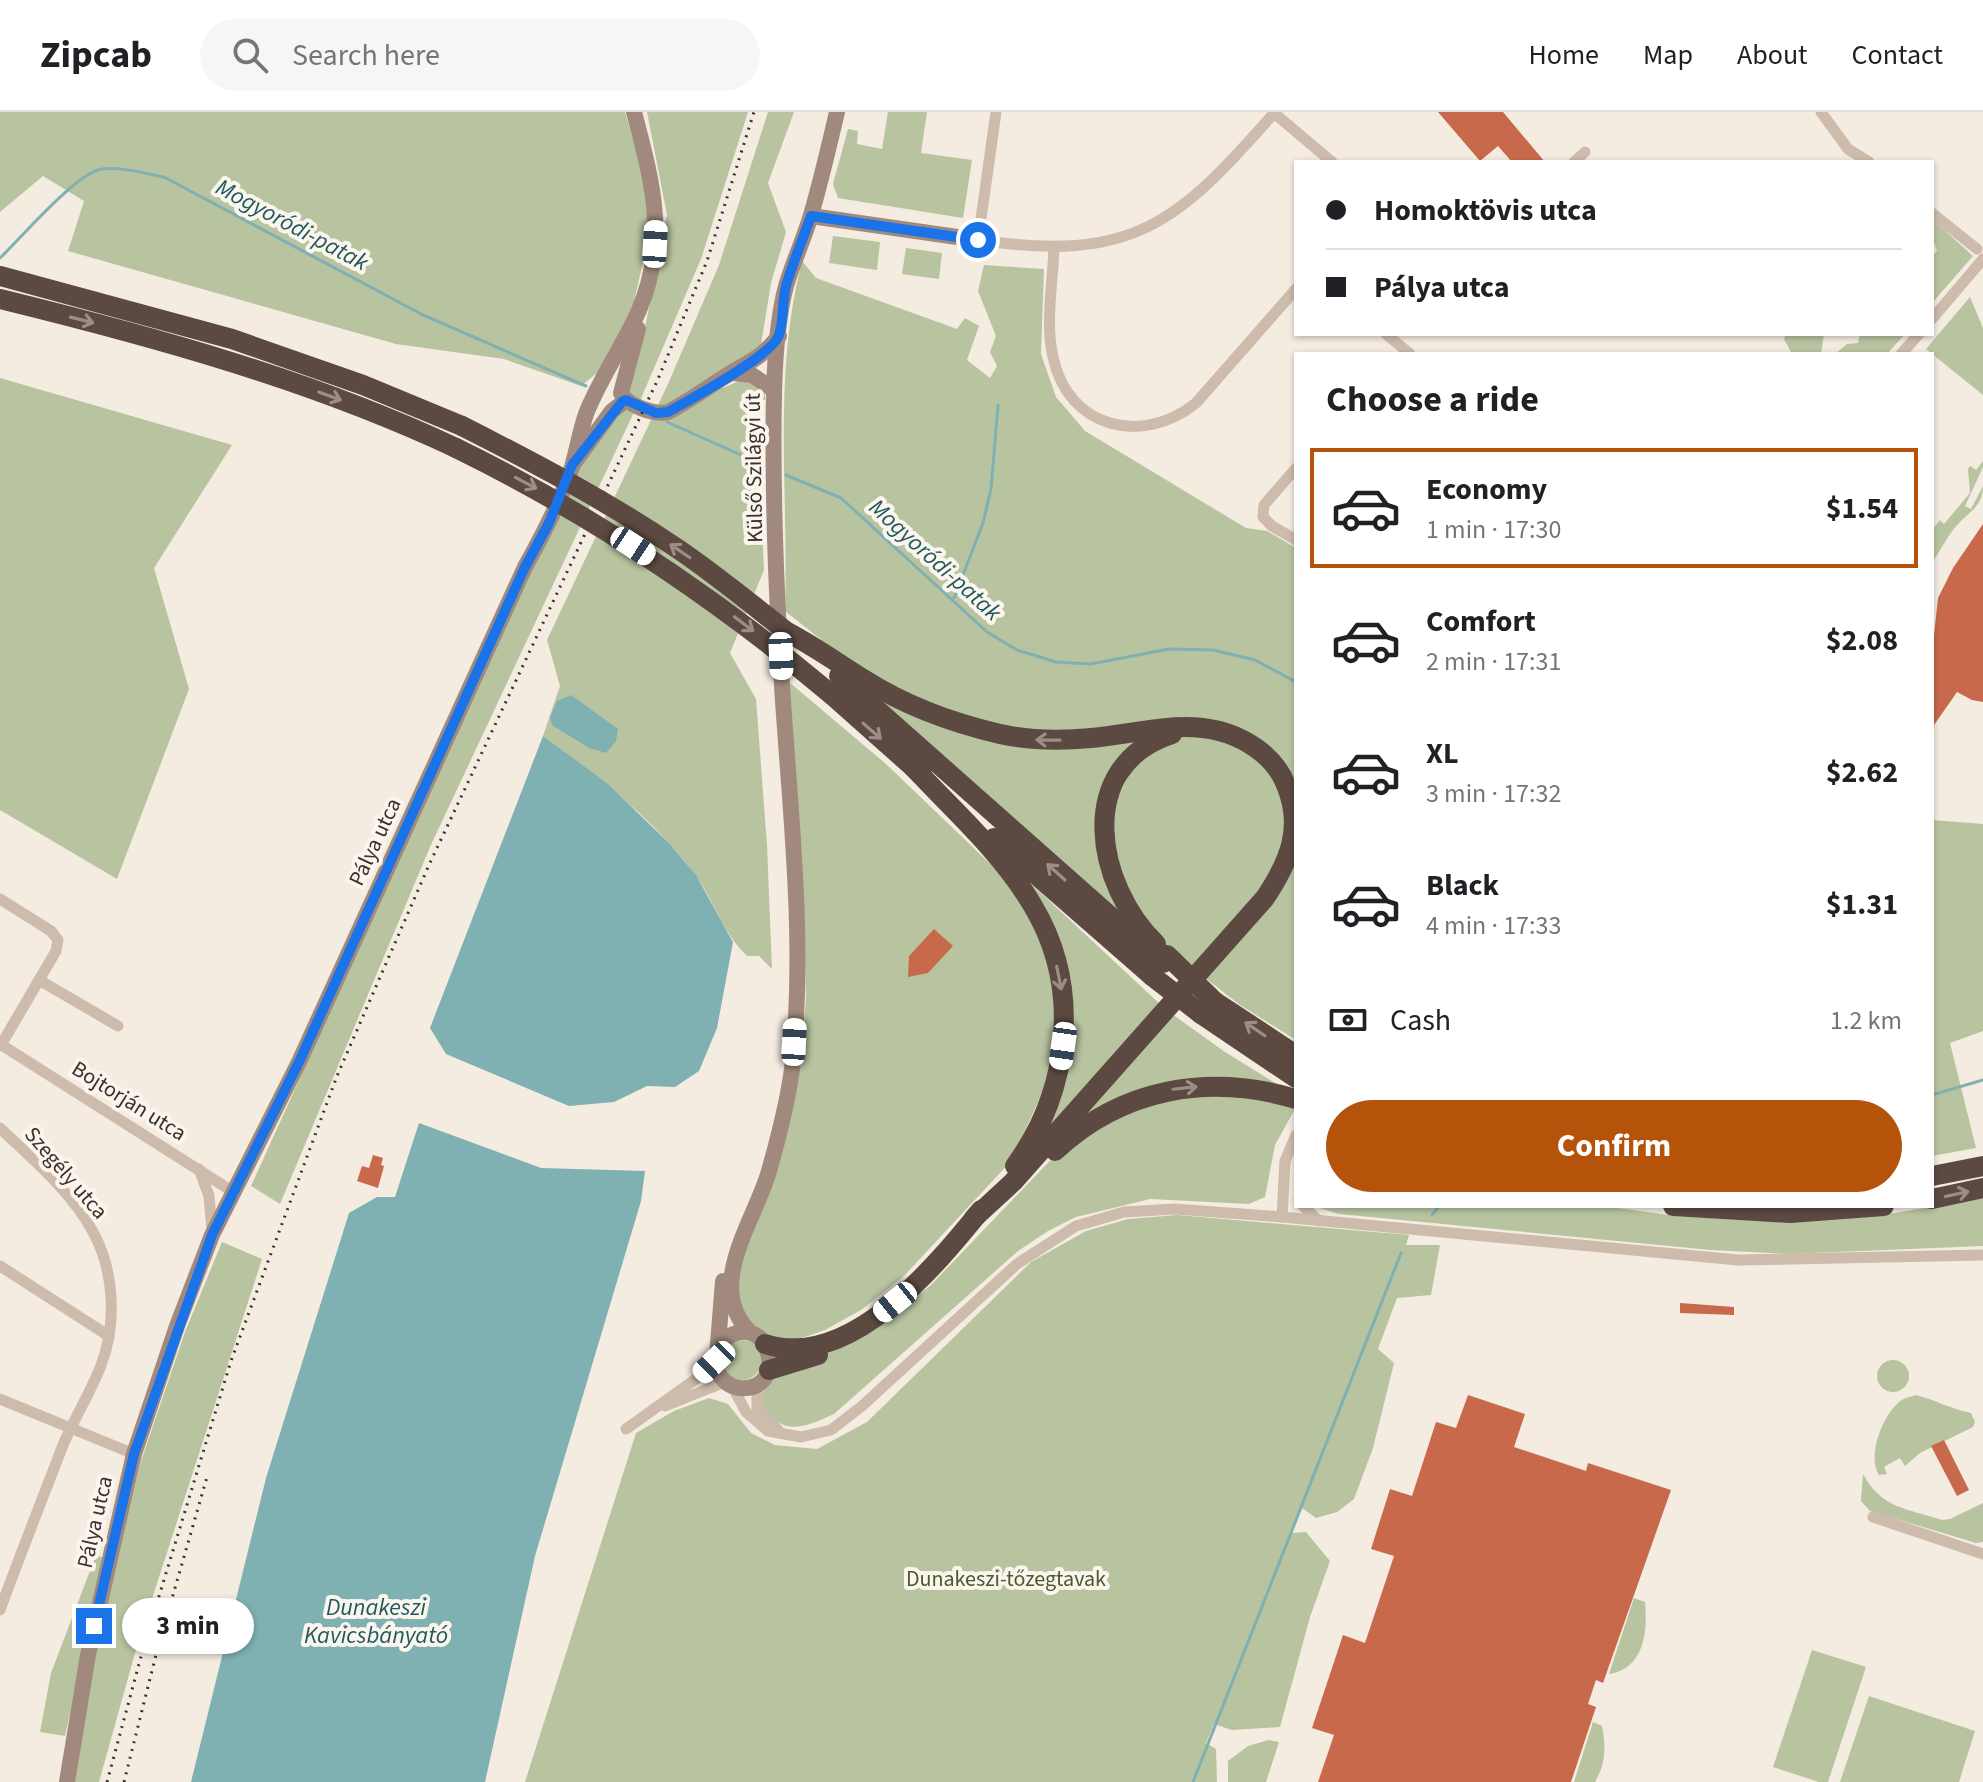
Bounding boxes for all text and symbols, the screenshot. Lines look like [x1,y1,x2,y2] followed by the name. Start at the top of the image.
[200,19,760,91] search box
[40,28,152,82] text: Zipcab
[228,33,272,77] icon: search
[292,34,440,77] text: Search here
[1528,35,1599,75] text: Home
[1643,35,1693,75] text: Map
[1737,35,1808,75] text: About
[1852,35,1943,75] text: Contact
[209,170,375,280] water label: Mogyoródi-patak
[1374,189,1597,232] text: Homoktövis utca
[642,219,668,269] car
[960,222,996,258] route start
[1374,266,1510,309] text: Pálya utca
[68,313,94,328] one-way arrow
[1326,374,1539,425] text: Choose a ride
[317,390,342,404] one-way arrow
[737,392,771,543] street label: Külső Szilágyi út
[1426,468,1547,511] text: Economy
[1330,472,1402,544] icon: car
[513,476,537,491] one-way arrow
[1826,487,1898,530] text: $1.54
[861,491,1010,630] water label: Mogyoródi-patak
[1426,511,1561,548] text: 1 min · 17:30
[606,523,660,569] car
[670,543,692,559] one-way arrow
[1426,600,1536,643] text: Comfort
[1330,604,1402,676] icon: car
[733,615,754,632] one-way arrow
[1826,619,1898,662] text: $2.08
[768,632,794,680] car
[1426,643,1561,680] text: 2 min · 17:31
[862,722,882,740] one-way arrow
[1035,732,1062,748] one-way arrow
[1426,732,1459,775] text: XL
[1330,736,1402,808] icon: car
[1826,751,1898,794] text: $2.62
[1426,775,1561,812] text: 3 min · 17:32
[341,793,409,891] street label: Pálya utca
[1047,863,1067,881] one-way arrow
[1426,864,1499,907] text: Black
[1330,868,1402,940] icon: car
[1826,883,1898,926] text: $1.31
[1426,907,1561,944] text: 4 min · 17:33
[1052,965,1067,990] one-way arrow
[1326,998,1370,1042] icon: cash
[1390,999,1451,1042] text: Cash
[1830,1002,1902,1039] text: 1.2 km
[781,1017,807,1067] car
[1244,1020,1267,1036] one-way arrow
[1048,1021,1078,1071] car
[65,1053,193,1149] street label: Bojtorján utca
[1171,1080,1198,1095] one-way arrow
[1326,1100,1902,1192] button: Confirm
[17,1120,115,1226] street label: Szegély utca
[1944,1185,1970,1200] one-way arrow
[869,1278,921,1326] car
[688,1337,740,1387] car
[69,1473,121,1571] street label: Pálya utca
[906,1563,1106,1595] park label: Dunakeszi-tőzegtavak
[304,1590,448,1653] water label: Dunakeszi Kavicsbányató
[122,1598,254,1654] callout: 3 min
[156,1607,220,1644] text: 3 min
[76,1608,112,1644] route end

